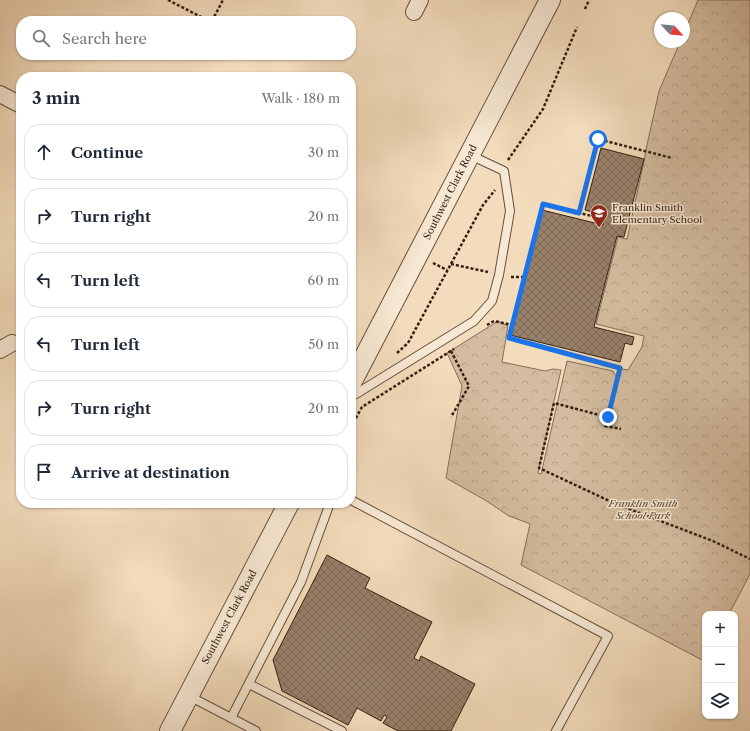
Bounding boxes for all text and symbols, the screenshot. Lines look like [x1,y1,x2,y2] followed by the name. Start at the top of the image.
[654,12,690,48] north arrow
[16,16,356,60] search box
[30,27,52,49] icon: search
[62,29,147,48] text: Search here
[32,88,81,108] text: 3 min
[261,90,340,106] text: Walk · 180 m
[589,130,607,148] route start
[33,141,55,163] icon: ahead
[420,142,480,242] street label: Southwest Clark Road
[71,143,143,162] text: Continue
[308,144,339,160] text: 30 m
[612,201,702,226] place label: Franklin Smith Elementary School
[589,203,609,228] school or university icon: Franklin Smith Elementary School
[33,205,55,227] icon: right
[71,207,151,226] text: Turn right
[308,208,339,224] text: 20 m
[33,269,55,291] icon: left
[71,271,140,290] text: Turn left
[308,272,339,288] text: 60 m
[33,333,55,355] icon: left
[71,335,140,354] text: Turn left
[308,336,339,352] text: 50 m
[33,397,55,419] icon: right
[71,399,151,418] text: Turn right
[308,400,339,416] text: 20 m
[599,408,617,426] route end
[33,461,55,483] icon: arrive
[71,463,230,482] text: Arrive at destination
[608,497,678,522] park label: Franklin Smith School Park
[199,568,259,666] street label: Southwest Clark Road
[702,611,738,719] map controls
[702,611,738,647] button: +
[702,647,738,683] button: −
[702,683,738,719] button: layers

